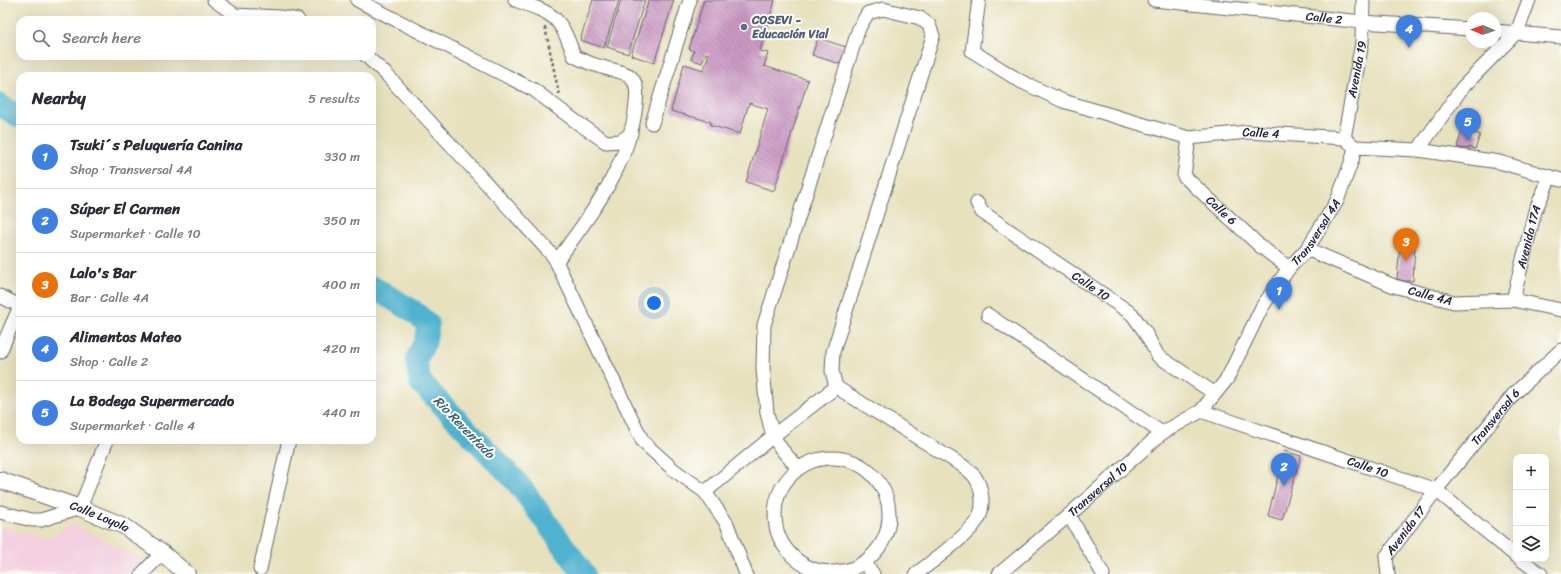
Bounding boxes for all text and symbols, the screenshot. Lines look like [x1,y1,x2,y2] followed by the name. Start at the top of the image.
[1305,5,1343,31] street label: Calle 2
[751,9,829,45] place label: COSEVI - Educación Vial
[1465,12,1501,48] north arrow
[1396,15,1422,48] pin: 4
[16,16,376,60] search box
[739,22,749,32] marker: COSEVI - Educación Vial
[62,25,141,51] text: Search here
[30,27,52,49] icon: search
[1341,39,1373,100] street label: Avenida 19
[32,83,86,113] text: Nearby
[308,87,360,110] text: 5 results
[1455,108,1481,141] pin: 5
[1241,121,1281,145] street label: Calle 4
[70,132,242,158] text: Tsuki´s Peluquería Canina
[42,145,48,168] text: 1
[324,145,360,168] text: 330 m
[70,158,193,181] text: Shop · Transversal 4A
[1200,190,1242,231] street label: Calle 6
[1285,194,1347,271] street label: Transversal 4A
[70,196,180,222] text: Súper El Carmen
[1510,201,1547,272] street label: Avenida 17A
[41,209,49,232] text: 2
[323,209,360,232] text: 350 m
[70,222,201,245] text: Supermarket · Calle 10
[1393,228,1419,261] pin: 3
[70,260,136,286] text: Lalo's Bar
[1067,265,1115,307] street label: Calle 10
[41,273,49,296] text: 3
[322,273,360,296] text: 400 m
[1266,277,1292,310] pin: 1
[1406,279,1455,312] street label: Calle 4A
[70,286,149,309] text: Bar · Calle 4A
[644,293,664,313] your location
[70,324,181,350] text: Alimentos Mateo
[41,337,49,360] text: 4
[323,337,360,360] text: 420 m
[70,350,148,373] text: Shop · Calle 2
[1465,382,1525,450] street label: Transversal 6
[70,388,234,414] text: La Bodega Supermercado
[428,390,501,465] water label: Rio Reventado
[41,401,49,424] text: 5
[322,401,360,424] text: 440 m
[70,414,195,437] text: Supermarket · Calle 4
[1344,450,1392,484] street label: Calle 10
[1271,453,1297,486] pin: 2
[1513,454,1549,562] map controls
[1513,454,1549,490] button: +
[1062,456,1134,523] street label: Transversal 10
[1513,490,1549,526] button: −
[67,494,135,539] street label: Calle Loyola
[1379,500,1432,561] street label: Avenida 17
[1513,526,1549,562] button: layers

